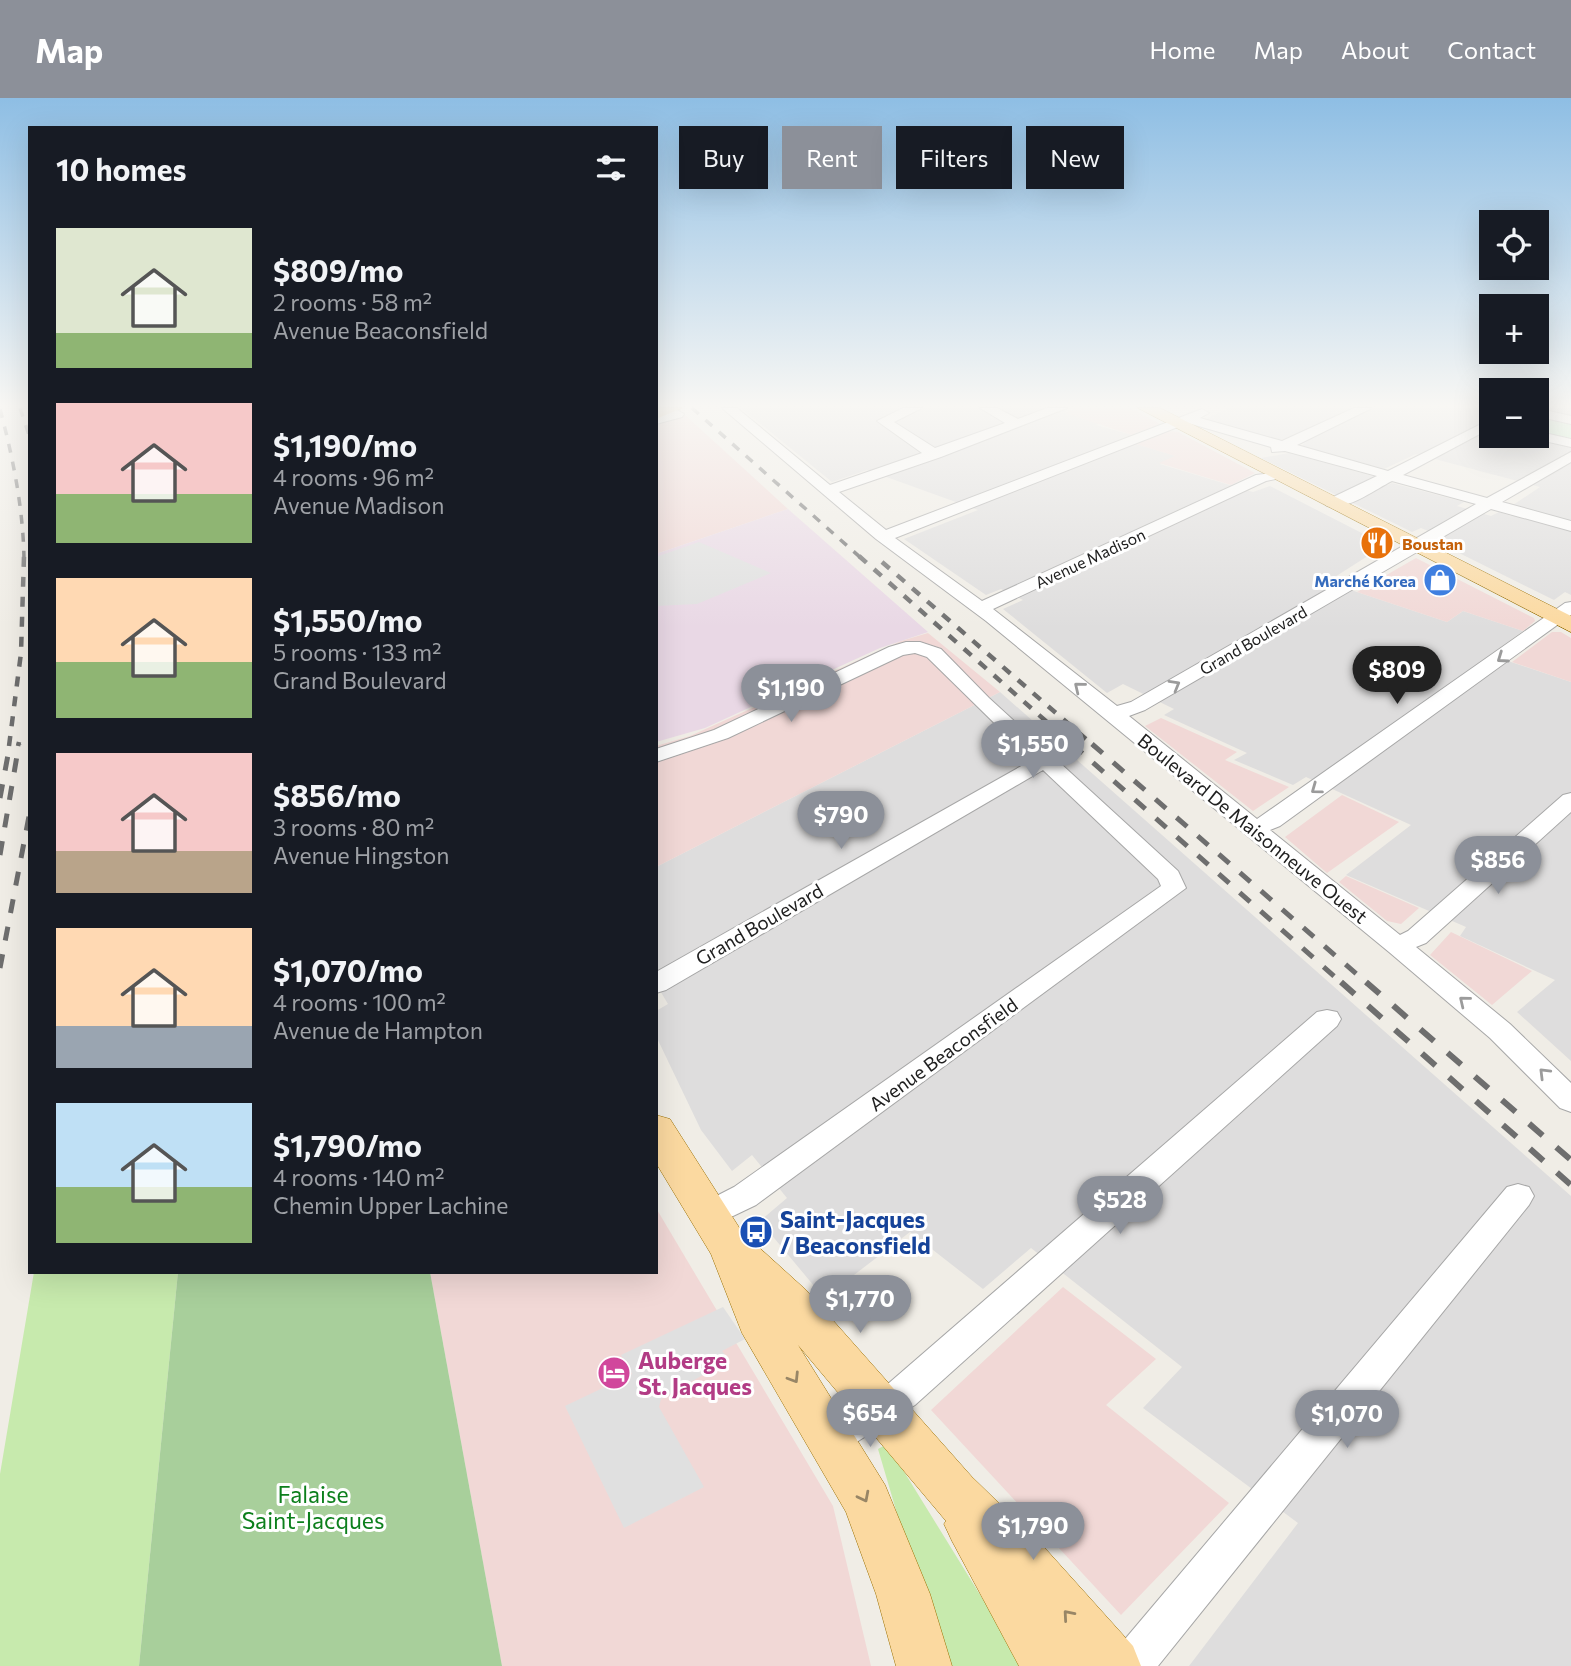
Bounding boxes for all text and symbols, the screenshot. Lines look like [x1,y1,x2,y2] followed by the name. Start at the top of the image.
[35,29,103,70] text: Map
[1150,35,1216,64] text: Home
[1254,35,1303,64] text: Map
[1341,35,1409,64] text: About
[1447,35,1536,64] text: Contact
[679,126,768,189] chip: Buy
[782,126,882,189] chip: Rent
[896,126,1012,189] chip: Filters
[1026,126,1124,189] chip: New
[592,149,630,187] icon: filters
[56,150,186,187] text: 10 homes
[1479,210,1549,448] map controls
[1479,210,1549,280] button: locate
[273,251,403,288] text: $809/mo
[112,256,196,340] icon: home
[273,288,432,316] text: 2 rooms · 58 m²
[1479,294,1549,364] button: +
[273,316,488,344] text: Avenue Beaconsfield
[1479,378,1549,448] button: −
[273,426,417,463] text: $1,190/mo
[112,431,196,515] icon: home
[273,463,434,491] text: 4 rooms · 96 m²
[273,491,444,519] text: Avenue Madison
[1032,524,1148,592] street label: Avenue Madison
[1358,524,1396,562] restaurant icon: Boustan
[1402,534,1463,553] place label: Boustan
[1421,561,1459,599] shop icon: Marché Korea
[1314,571,1416,590] place label: Marché Korea
[273,601,422,638] text: $1,550/mo
[1196,602,1310,678] street label: Grand Boulevard
[112,606,196,690] icon: home
[273,638,441,666] text: 5 rooms · 133 m²
[1356,646,1438,706] pin: $809
[1497,650,1510,662] one-way arrow
[1369,655,1425,683] text: $809
[734,664,848,724] pin: $1,190
[273,666,447,694] text: Grand Boulevard
[757,673,825,701] text: $1,190
[1168,680,1180,693] one-way arrow
[1075,683,1088,695] one-way arrow
[976,720,1090,780] pin: $1,550
[1134,728,1373,928] street label: Boulevard De Maisonneuve Ouest
[997,729,1069,757] text: $1,550
[273,776,401,813] text: $856/mo
[112,781,196,865] icon: home
[1311,781,1324,793] one-way arrow
[800,792,882,851] pin: $790
[813,800,869,828] text: $790
[273,813,434,841] text: 3 rooms · 80 m²
[1457,836,1539,896] pin: $856
[273,841,449,869] text: Avenue Hingston
[1470,845,1526,873] text: $856
[691,878,827,970] street label: Grand Boulevard
[273,951,423,988] text: $1,070/mo
[112,956,196,1040] icon: home
[273,988,446,1016] text: 4 rooms · 100 m²
[864,992,1022,1116] street label: Avenue Beaconsfield
[1460,997,1473,1009] one-way arrow
[273,1016,483,1044] text: Avenue de Hampton
[1540,1069,1552,1081] one-way arrow
[273,1126,422,1163] text: $1,790/mo
[112,1131,196,1215] icon: home
[273,1163,445,1191] text: 4 rooms · 140 m²
[1079,1176,1161,1236] pin: $528
[1093,1185,1147,1213] text: $528
[273,1191,508,1219] text: Chemin Upper Lachine
[780,1205,931,1259] place label: Saint-Jacques / Beaconsfield
[737,1213,775,1251] bus stop icon: Saint-Jacques / Beaconsfield
[803,1276,917,1335] pin: $1,770
[825,1284,895,1312] text: $1,770
[638,1346,752,1400] place label: Auberge St. Jacques
[595,1354,633,1392] hotel icon: Auberge St. Jacques
[786,1370,799,1383] one-way arrow
[829,1390,911,1449] pin: $654
[1290,1390,1404,1450] pin: $1,070
[843,1398,897,1426] text: $654
[1311,1399,1383,1427] text: $1,070
[242,1480,384,1534] park label: Falaise Saint-Jacques
[856,1490,870,1503] one-way arrow
[976,1502,1090,1562] pin: $1,790
[997,1511,1069,1539] text: $1,790
[1064,1610,1076,1623] one-way arrow

